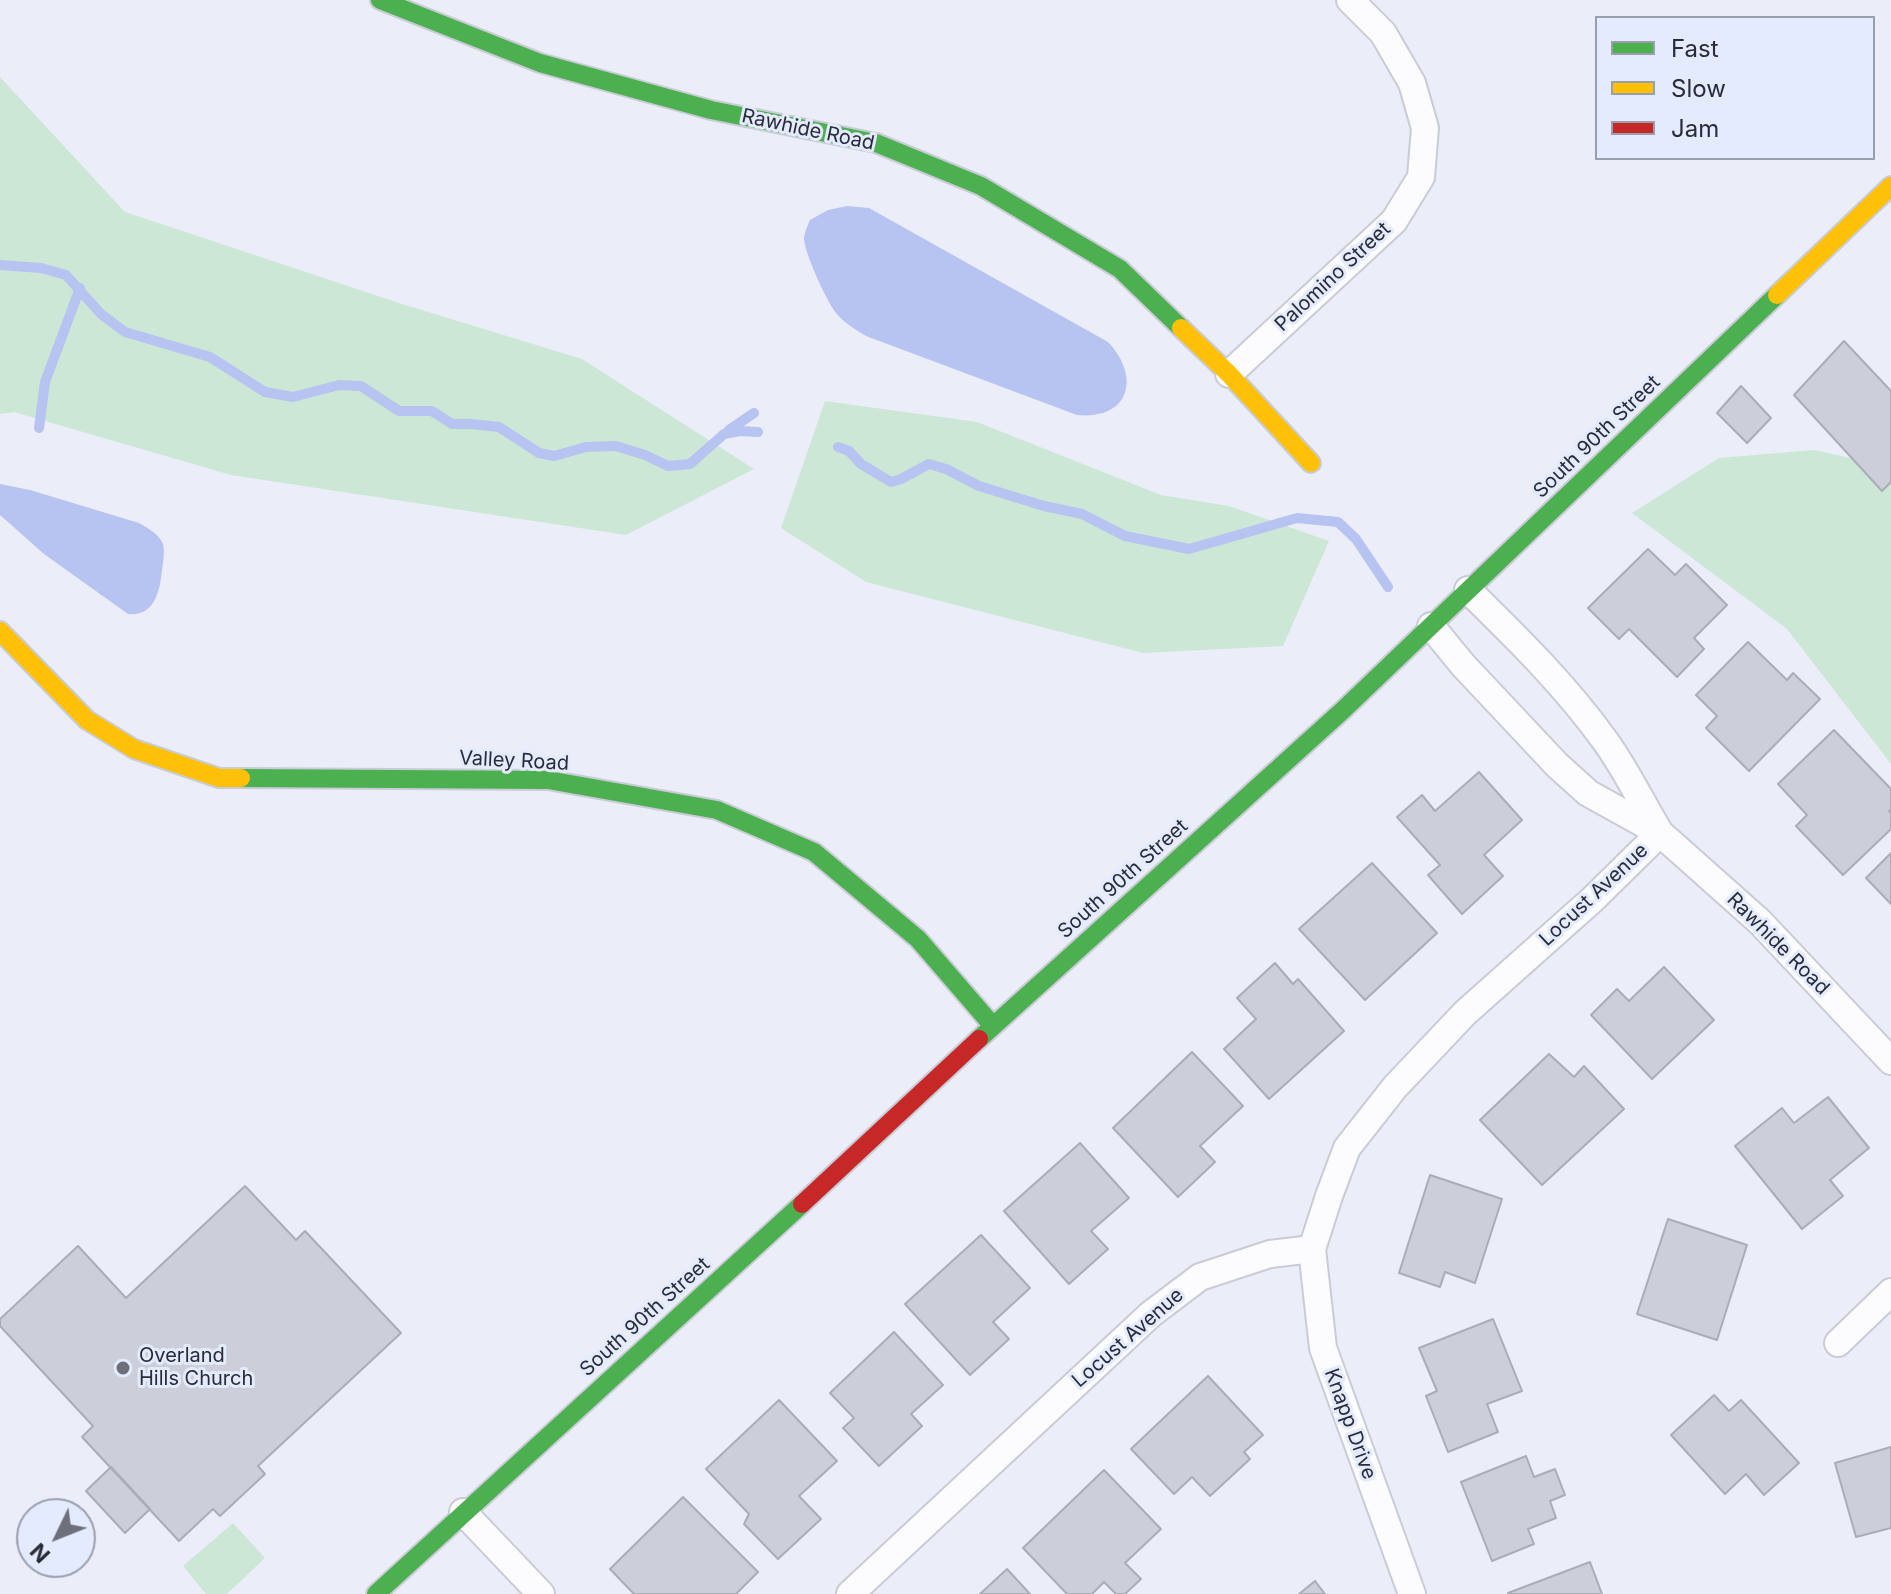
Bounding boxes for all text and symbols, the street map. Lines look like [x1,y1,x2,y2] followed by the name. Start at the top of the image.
[1595,16,1875,160] legend
[1671,34,1719,63] text: Fast
[1671,74,1726,103] text: Slow
[740,104,876,156] street label: Rawhide Road
[1671,114,1719,143] text: Jam
[1270,217,1396,337] street label: Palomino Street
[1529,371,1665,503] street label: South 90th Street
[458,746,570,776] street label: Valley Road
[1053,814,1193,944] street label: South 90th Street
[1535,839,1653,951] street label: Locust Avenue
[1722,888,1834,1000] street label: Rawhide Road
[575,1252,715,1382] street label: South 90th Street
[1067,1283,1189,1393] street label: Locust Avenue
[139,1344,253,1391] place label: Overland Hills Church
[114,1359,132,1377] marker: Overland Hills Church
[1319,1365,1381,1483] street label: Knapp Drive
[16,1498,96,1578] north arrow
[25,1538,55,1568] text: N

